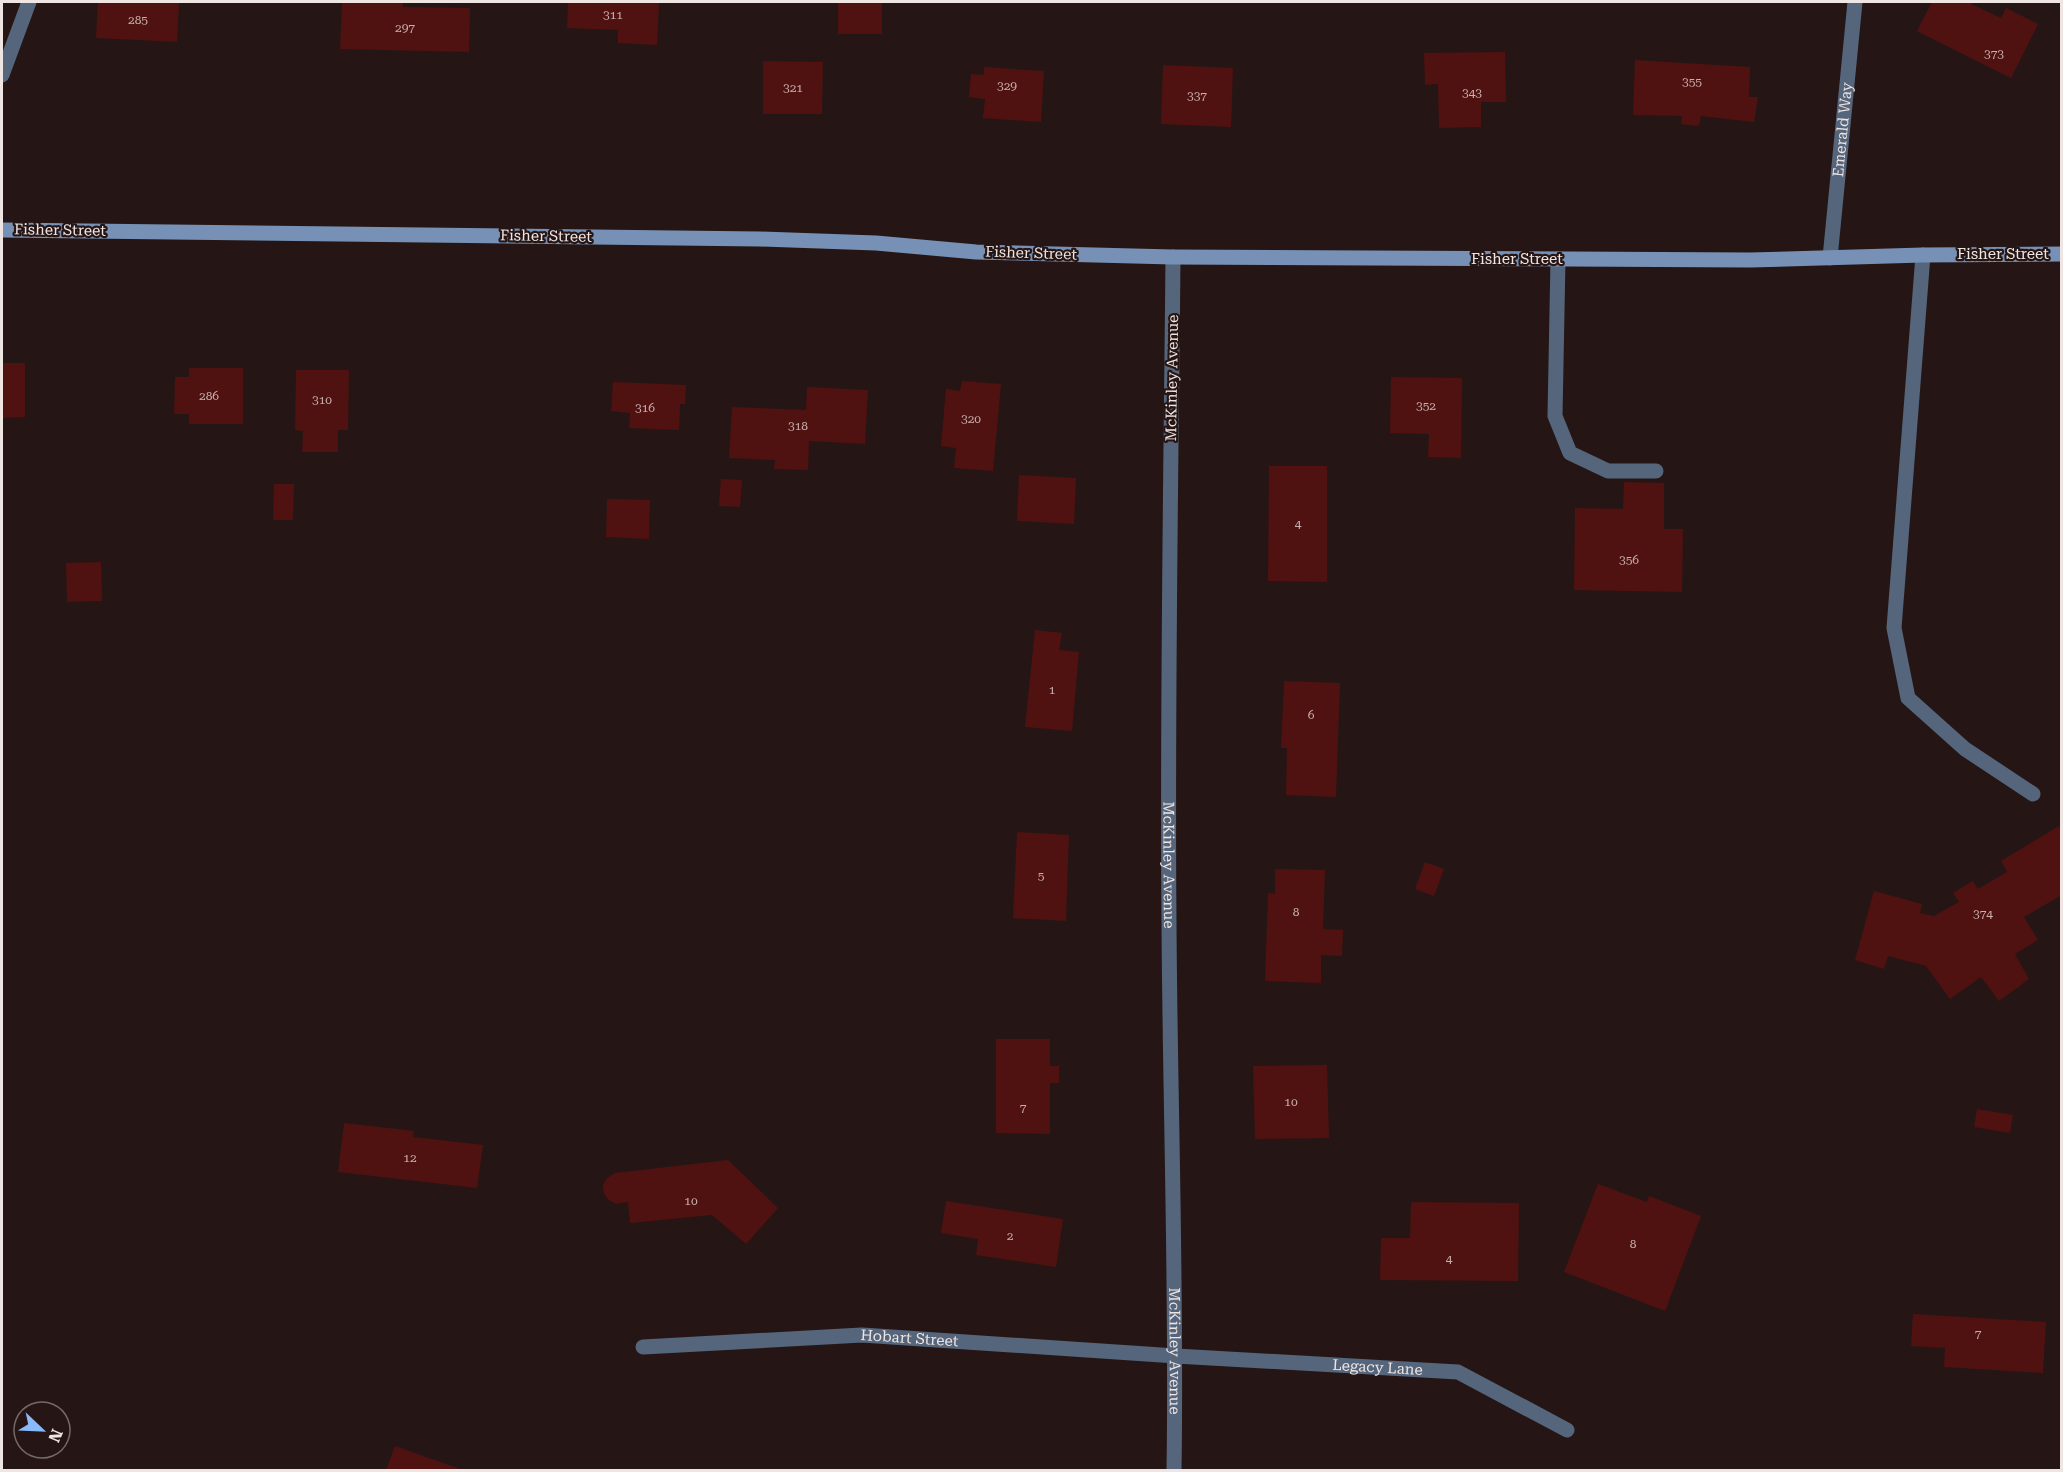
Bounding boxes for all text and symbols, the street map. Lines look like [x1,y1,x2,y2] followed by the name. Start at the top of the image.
[603,8,623,22] house number: 311
[128,13,148,27] house number: 285
[395,21,415,35] house number: 297
[1984,47,2004,61] house number: 373
[1682,75,1702,89] house number: 355
[997,79,1017,93] house number: 329
[783,81,803,95] house number: 321
[1829,81,1856,178] street label: Emerald Way
[1462,86,1482,100] house number: 343
[1187,89,1207,103] house number: 337
[14,220,107,240] street label: Fisher Street
[500,226,593,246] street label: Fisher Street
[985,242,1078,264] street label: Fisher Street
[1957,245,2049,263] street label: Fisher Street
[1471,250,1563,268] street label: Fisher Street
[1162,314,1182,442] street label: McKinley Avenue
[199,389,219,403] house number: 286
[312,393,332,407] house number: 310
[1416,399,1436,413] house number: 352
[635,401,655,415] house number: 316
[961,412,981,426] house number: 320
[788,419,808,433] house number: 318
[1295,517,1302,531] house number: 4
[1619,553,1639,567] house number: 356
[1049,683,1056,697] house number: 1
[1308,708,1315,722] house number: 6
[1159,801,1178,929] street label: McKinley Avenue
[1038,869,1045,883] house number: 5
[1293,905,1300,919] house number: 8
[1973,907,1993,921] house number: 374
[1284,1095,1298,1109] house number: 10
[1020,1101,1027,1115] house number: 7
[403,1151,417,1165] house number: 12
[684,1194,698,1208] house number: 10
[1007,1229,1014,1243] house number: 2
[1630,1237,1637,1251] house number: 8
[1446,1252,1453,1266] house number: 4
[1165,1287,1184,1414] street label: McKinley Avenue
[860,1326,960,1350] street label: Hobart Street
[1975,1327,1982,1341] house number: 7
[1332,1356,1423,1379] street label: Legacy Lane
[12,1400,72,1460] north arrow
[44,1426,67,1445] text: N

